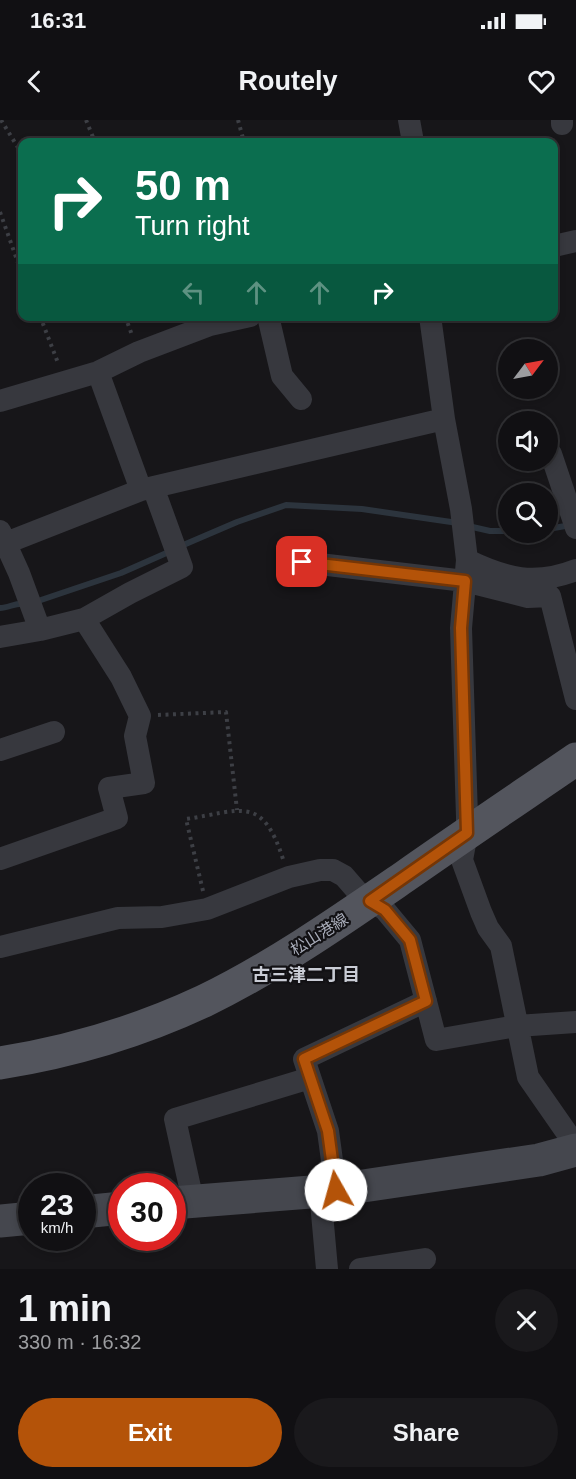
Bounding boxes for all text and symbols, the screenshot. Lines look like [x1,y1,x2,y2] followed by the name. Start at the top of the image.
[30,8,86,33] text: 16:31
[18,65,51,98] icon: back
[525,65,558,98] icon: heart
[238,66,338,96] text: Routely
[36,162,114,240] icon: right
[135,162,231,209] text: 50 m
[135,211,250,241] text: Turn right
[177,276,210,309] icon: left
[240,276,273,309] icon: ahead
[303,276,336,309] icon: ahead
[366,276,399,309] icon: right
[498,339,558,399] north arrow
[498,339,558,543] map controls
[498,411,558,471] button: sound
[498,483,558,543] button: search
[276,536,327,587] pin
[285,545,318,578] icon: arrive
[288,910,351,959] street label: 松山港線
[252,965,360,985] district label: 古三津二丁目
[304,1158,368,1222] position arrow
[108,1173,186,1251] speed limit sign: 30
[40,1188,74,1221] text: 23
[41,1219,73,1236] text: km/h
[18,1288,112,1329] text: 1 min
[495,1289,558,1352] button: close
[18,1331,141,1353] text: 330 m · 16:32
[18,1398,282,1467] button: Exit
[294,1398,558,1467] button: Share

